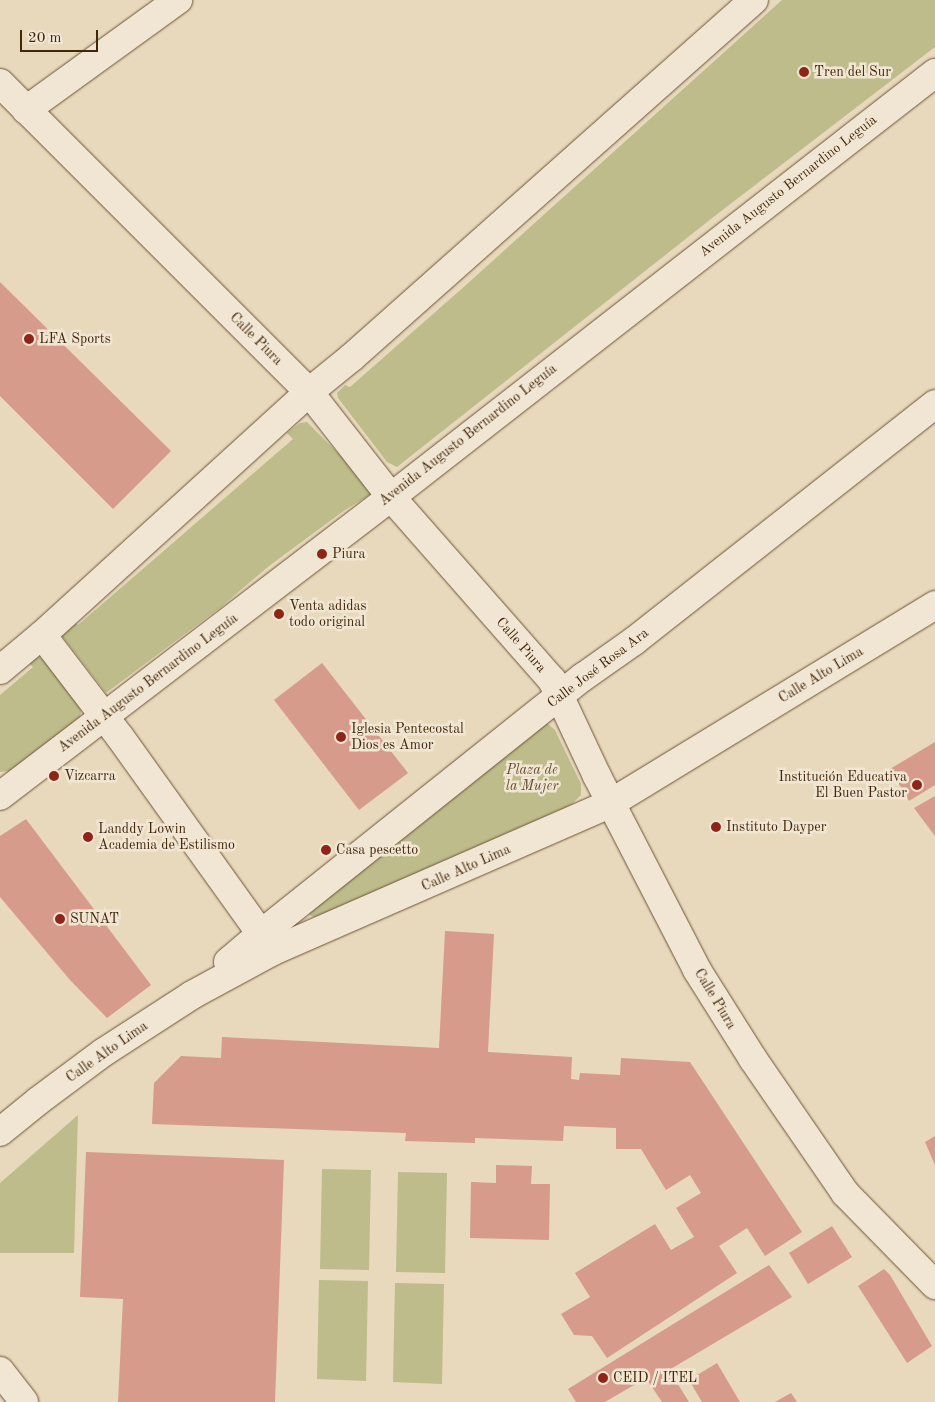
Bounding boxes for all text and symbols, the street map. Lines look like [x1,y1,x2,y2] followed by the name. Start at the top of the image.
[22,20,100,52] scale bar
[28,31,62,46] text: 20 m
[814,64,891,80] place label: Tren del Sur
[798,66,810,78] marker: Tren del Sur
[696,111,880,261] street label: Avenida Augusto Bernardino Leguía
[226,309,286,369] street label: Calle Piura
[39,331,111,347] place label: LFA Sports
[23,333,35,345] marker: LFA Sports
[376,360,560,510] street label: Avenida Augusto Bernardino Leguía
[332,546,365,562] place label: Piura
[316,548,328,560] marker: Piura
[289,598,367,630] place label: Venta adidas todo original
[273,608,285,620] marker: Venta adidas todo original
[55,610,241,756] street label: Avenida Augusto Bernardino Leguía
[492,614,550,676] street label: Calle Piura
[544,624,652,712] street label: Calle José Rosa Ara
[776,643,866,707] street label: Calle Alto Lima
[351,721,464,754] place label: Iglesia Pentecostal Dios es Amor
[335,731,347,743] marker: Iglesia Pentecostal Dios es Amor
[506,762,558,794] park label: Plaza de la Mujer
[64,768,116,784] place label: Vizcarra
[778,769,907,802] place label: Institución Educativa El Buen Pastor
[48,770,60,782] marker: Vizcarra
[911,779,923,791] marker: Institución Educativa El Buen Pastor
[726,819,826,835] place label: Instituto Dayper
[98,821,235,854] place label: Landdy Lowin Academia de Estilismo
[710,821,722,833] marker: Instituto Dayper
[82,831,94,843] marker: Landdy Lowin Academia de Estilismo
[419,841,513,895] street label: Calle Alto Lima
[336,842,418,858] place label: Casa pescetto
[320,844,332,856] marker: Casa pescetto
[70,911,119,927] place label: SUNAT
[54,913,66,925] marker: SUNAT
[690,966,740,1032] street label: Calle Piura
[63,1018,151,1086] street label: Calle Alto Lima
[613,1370,697,1386] place label: CEID / ITEL
[597,1372,609,1384] marker: CEID / ITEL

